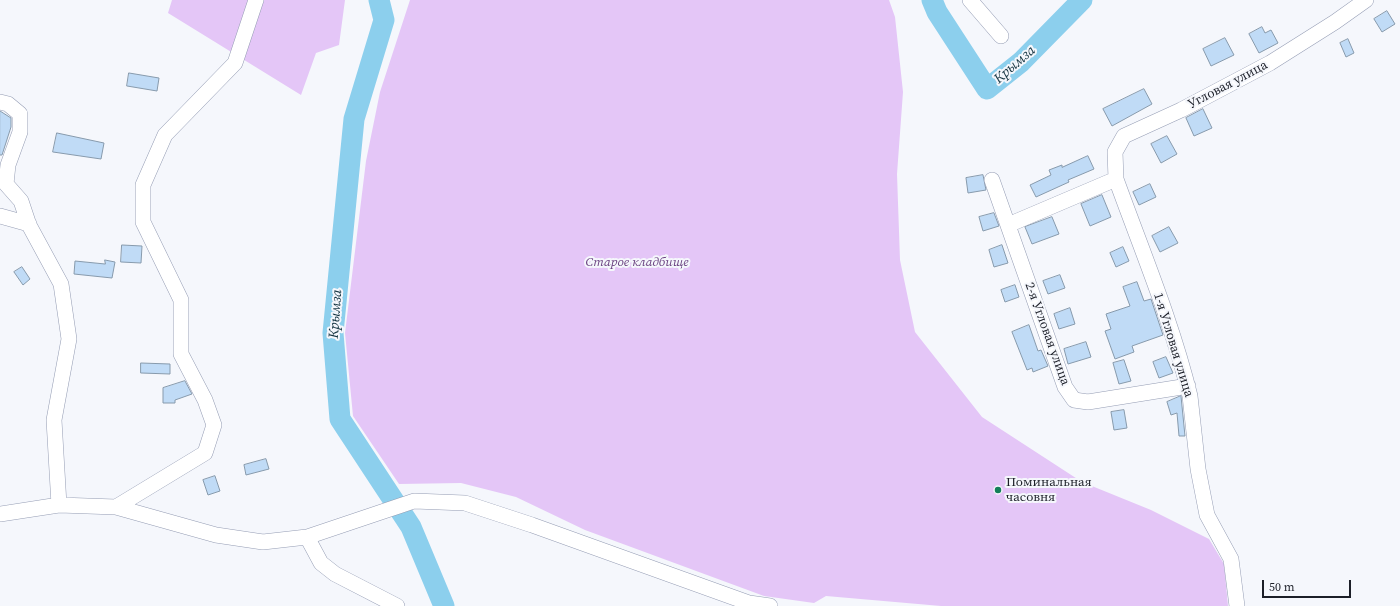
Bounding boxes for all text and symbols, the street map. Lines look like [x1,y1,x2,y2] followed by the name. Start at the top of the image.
[991,42,1039,88] water label: Крымза
[1186,58,1270,112] street label: Угловая улица
[586,255,688,271] park label: Старое кладбище
[1021,280,1073,388] street label: 2-я Угловая улица
[326,289,346,339] water label: Крымза
[1150,291,1196,399] street label: 1-я Угловая улица
[1006,475,1092,506] place label: Поминальная часовня
[993,485,1003,495] marker: Поминальная часовня
[1264,572,1353,598] scale bar
[1269,579,1295,595] text: 50 m

